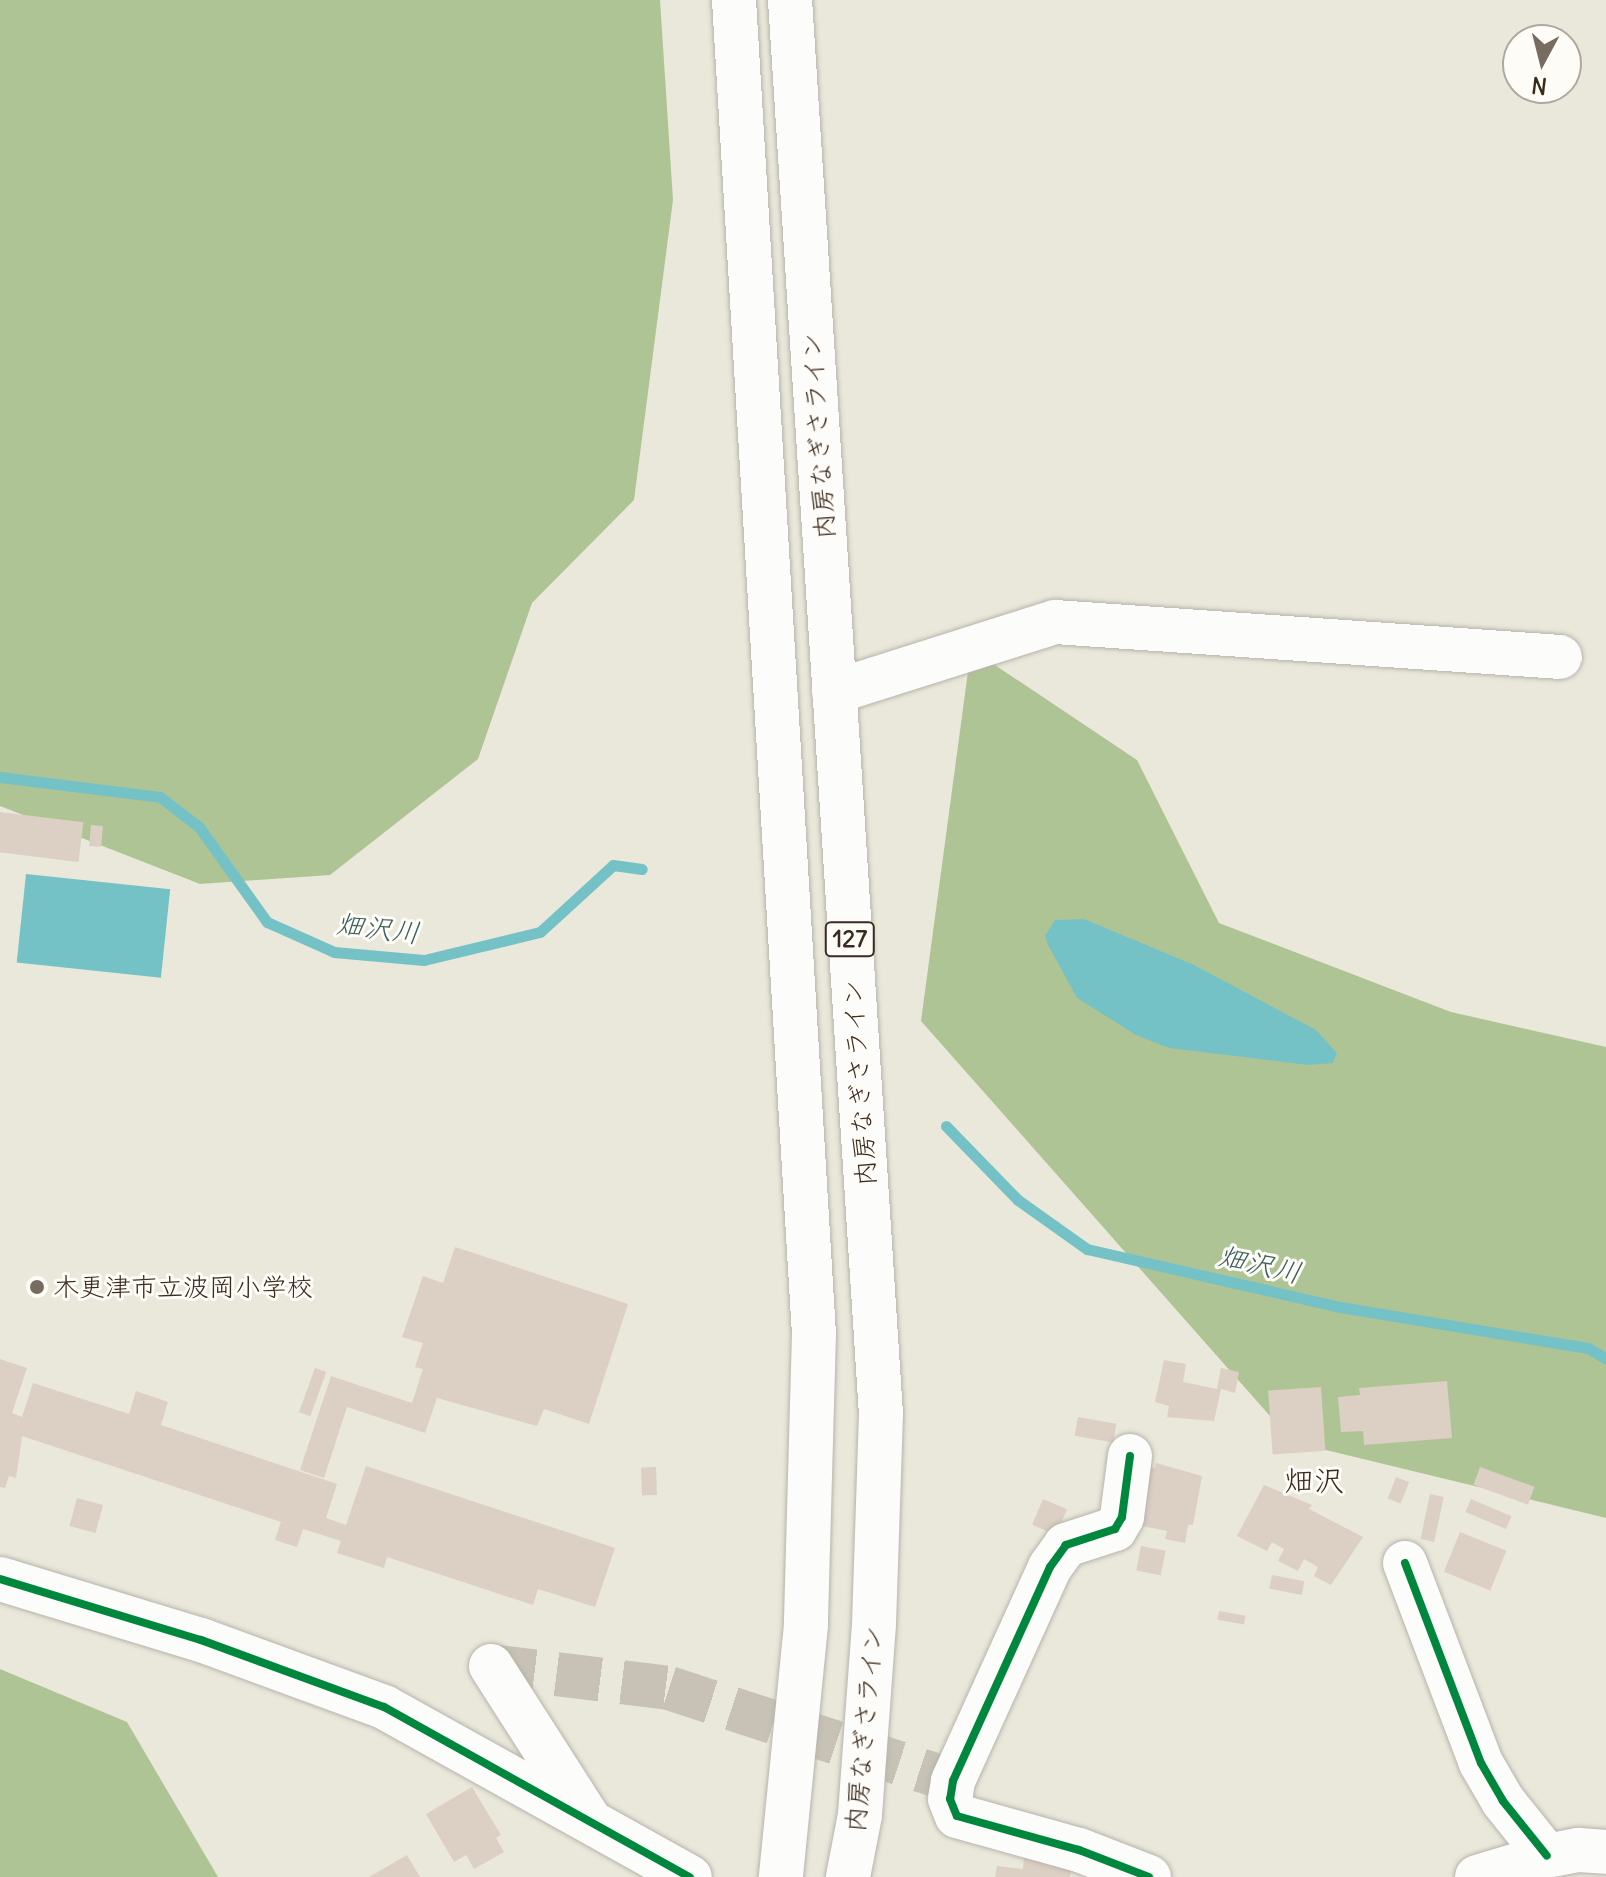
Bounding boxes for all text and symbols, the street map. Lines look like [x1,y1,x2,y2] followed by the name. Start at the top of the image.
[1502,24,1582,104] north arrow
[1530,71,1549,101] text: N
[795,331,841,541] street label: 内房なぎさライン
[334,906,422,950] water label: 畑沢川
[824,919,876,959] road number: 127
[836,978,882,1188] street label: 内房なぎさライン
[1215,1238,1305,1290] water label: 畑沢川
[53,1271,313,1303] place label: 木更津市立波岡小学校
[28,1278,46,1296] marker: 木更津市立波岡小学校
[1284,1462,1344,1498] district label: 畑沢
[839,1624,889,1834] street label: 内房なぎさライン

